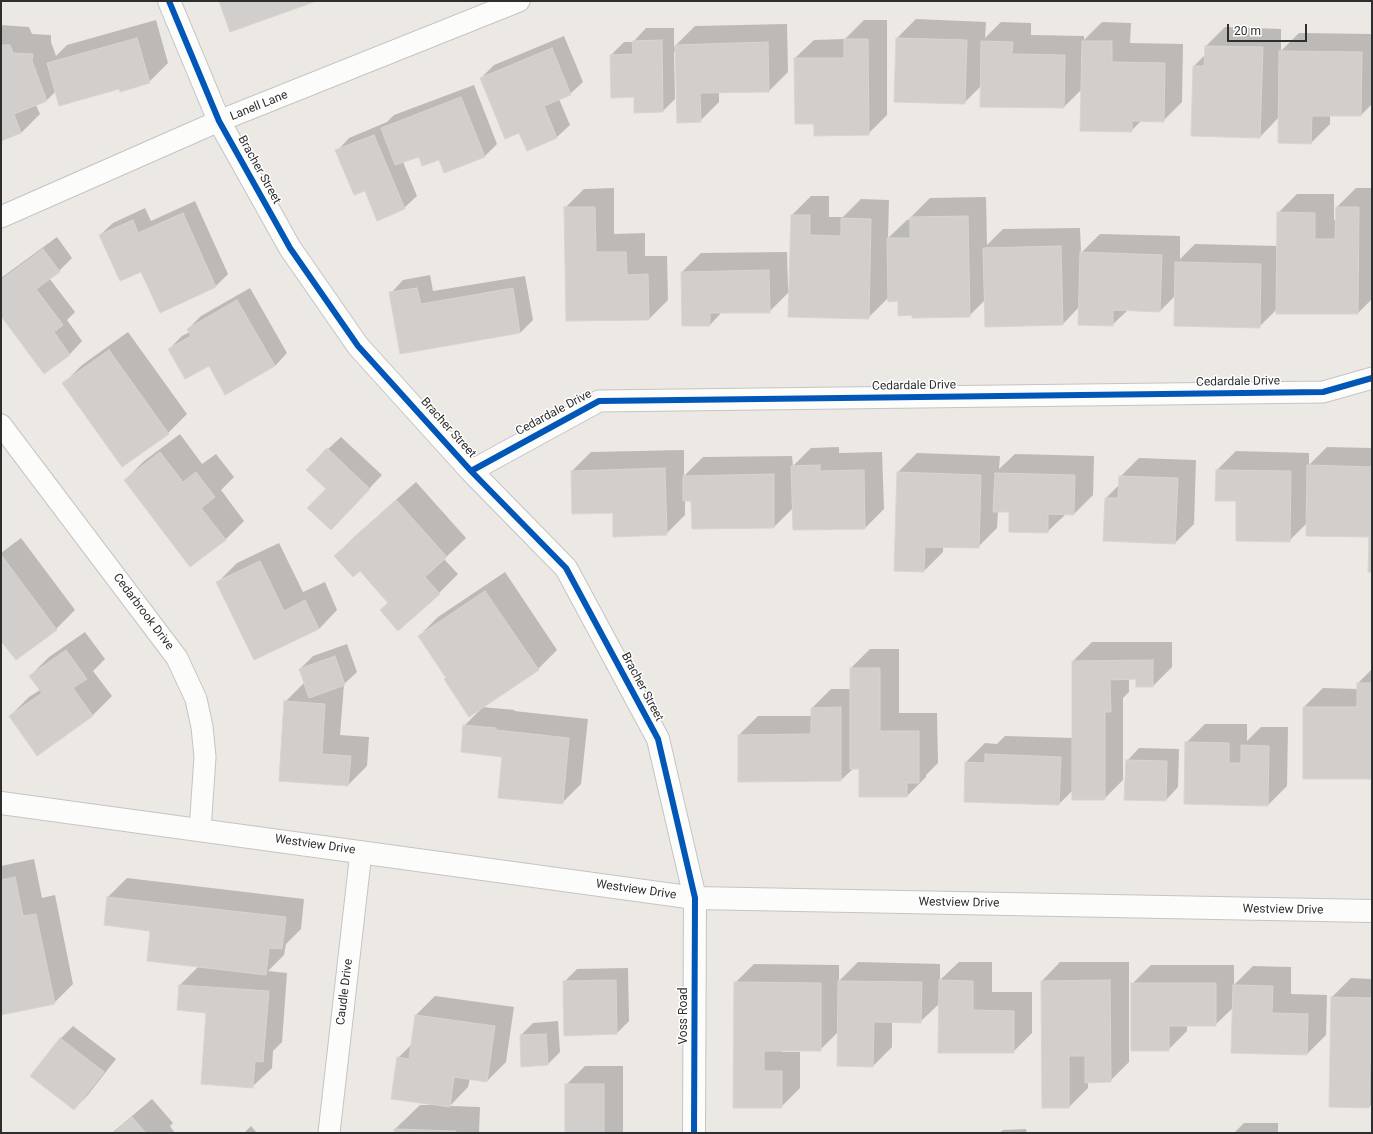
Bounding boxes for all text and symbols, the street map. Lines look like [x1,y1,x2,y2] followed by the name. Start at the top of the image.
[1229,16,1309,42] scale bar
[1234,24,1261,38] text: 20 m
[228,88,290,124] street label: Lanell Lane
[234,133,284,207] street label: Bracher Street
[1196,374,1280,390] street label: Cedardale Drive
[872,378,956,394] street label: Cedardale Drive
[514,387,594,439] street label: Cedardale Drive
[417,395,479,461] street label: Bracher Street
[110,571,176,653] street label: Cedarbrook Drive
[618,650,666,724] street label: Bracher Street
[274,832,356,858] street label: Westview Drive
[595,877,677,903] street label: Westview Drive
[918,895,1000,911] street label: Westview Drive
[1242,902,1324,918] street label: Westview Drive
[334,958,356,1026] street label: Caudle Drive
[677,987,691,1045] street label: Voss Road

